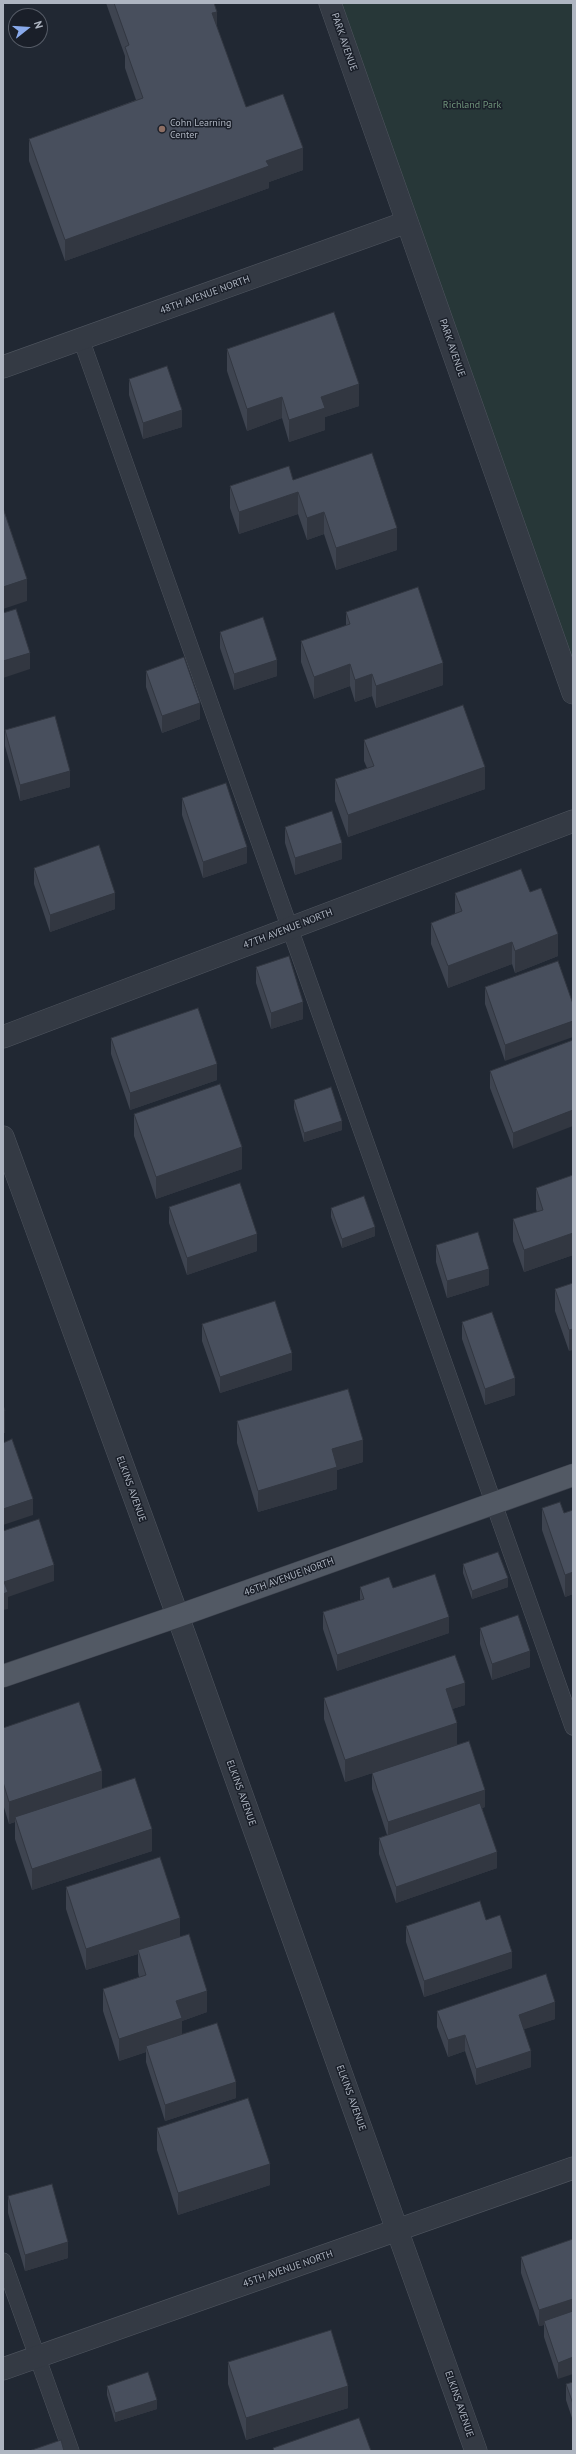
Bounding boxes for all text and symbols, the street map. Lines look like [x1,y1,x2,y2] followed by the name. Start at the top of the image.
[8,8,48,48] north arrow
[328,11,360,73] street label: PARK AVENUE
[31,19,46,30] text: N
[443,99,501,111] park label: Richland Park
[170,117,231,140] place label: Cohn Learning Center
[157,124,167,134] marker: Cohn Learning Center
[158,273,252,317] street label: 48TH AVENUE NORTH
[436,317,468,379] street label: PARK AVENUE
[242,906,334,952] street label: 47TH AVENUE NORTH
[114,1454,148,1524] street label: ELKINS AVENUE
[242,1555,336,1599] street label: 46TH AVENUE NORTH
[224,1758,258,1828] street label: ELKINS AVENUE
[334,2063,368,2133] street label: ELKINS AVENUE
[241,2248,335,2290] street label: 45TH AVENUE NORTH
[442,2369,476,2439] street label: ELKINS AVENUE

